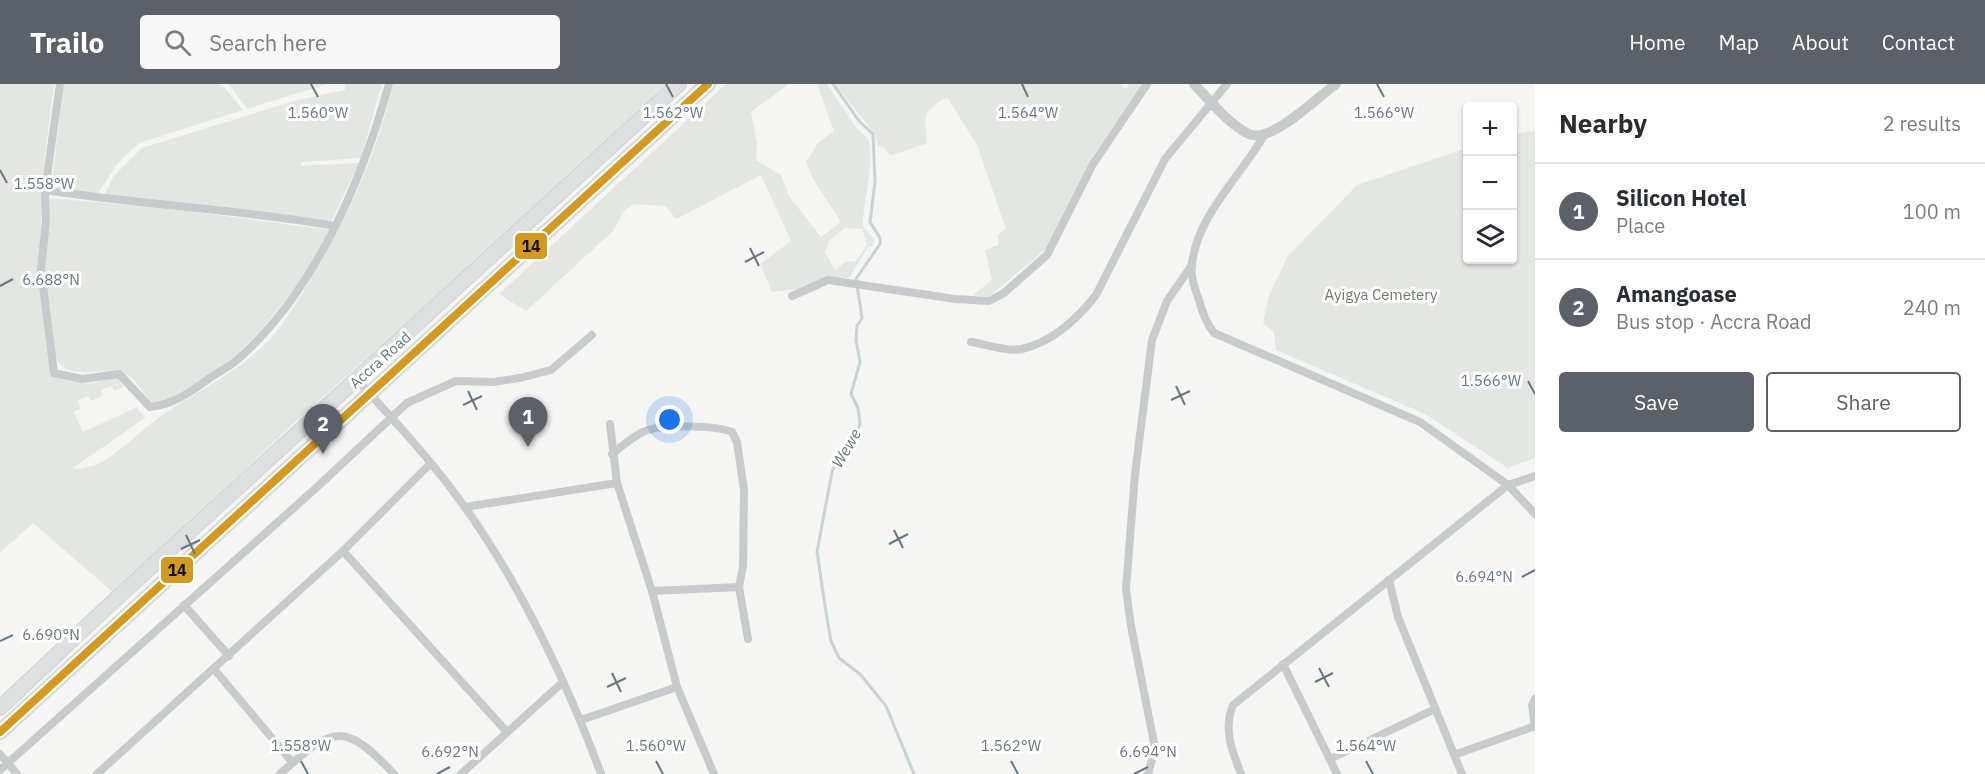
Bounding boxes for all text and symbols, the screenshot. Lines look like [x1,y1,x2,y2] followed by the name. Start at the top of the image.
[140,15,560,69] search box
[30,24,104,61] text: Trailo
[161,26,194,59] icon: search
[209,28,327,57] text: Search here
[1629,28,1686,56] text: Home
[1719,28,1759,56] text: Map
[1792,28,1849,56] text: About
[1882,28,1955,56] text: Contact
[1463,102,1517,264] map controls
[1463,102,1517,156] button: +
[288,103,349,122] text: 1.560°W
[643,103,704,122] text: 1.562°W
[998,103,1059,122] text: 1.564°W
[1354,103,1415,122] text: 1.566°W
[1559,106,1647,140] text: Nearby
[1883,110,1961,137] text: 2 results
[1463,156,1517,210] button: −
[14,174,75,193] text: 1.558°W
[1616,183,1747,212] text: Silicon Hotel
[1573,198,1585,225] text: 1
[1903,198,1961,225] text: 100 m
[1463,210,1517,264] button: layers
[1616,212,1665,239] text: Place
[514,232,548,260] line badge: 14
[521,236,541,256] text: 14
[22,270,80,289] text: 6.688°N
[1616,279,1737,308] text: Amangoase
[1325,285,1438,304] park label: Ayigya Cemetery
[1573,294,1585,321] text: 2
[1903,294,1961,321] text: 240 m
[1616,308,1812,335] text: Bus stop · Accra Road
[345,327,415,393] street label: Accra Road
[1461,371,1522,390] text: 1.566°W
[1559,372,1754,432] button: Save
[1766,372,1961,432] button: Share
[508,398,548,447] pin: 1
[304,404,342,454] pin: 2
[655,405,684,434] your location
[827,425,865,471] water label: Wewe
[160,556,194,584] line badge: 14
[167,560,187,580] text: 14
[1455,567,1513,586] text: 6.694°N
[22,625,80,644] text: 6.690°N
[271,736,332,755] text: 1.558°W
[626,736,687,755] text: 1.560°W
[981,736,1042,755] text: 1.562°W
[1336,736,1397,755] text: 1.564°W
[421,742,479,761] text: 6.692°N
[1119,742,1177,761] text: 6.694°N

